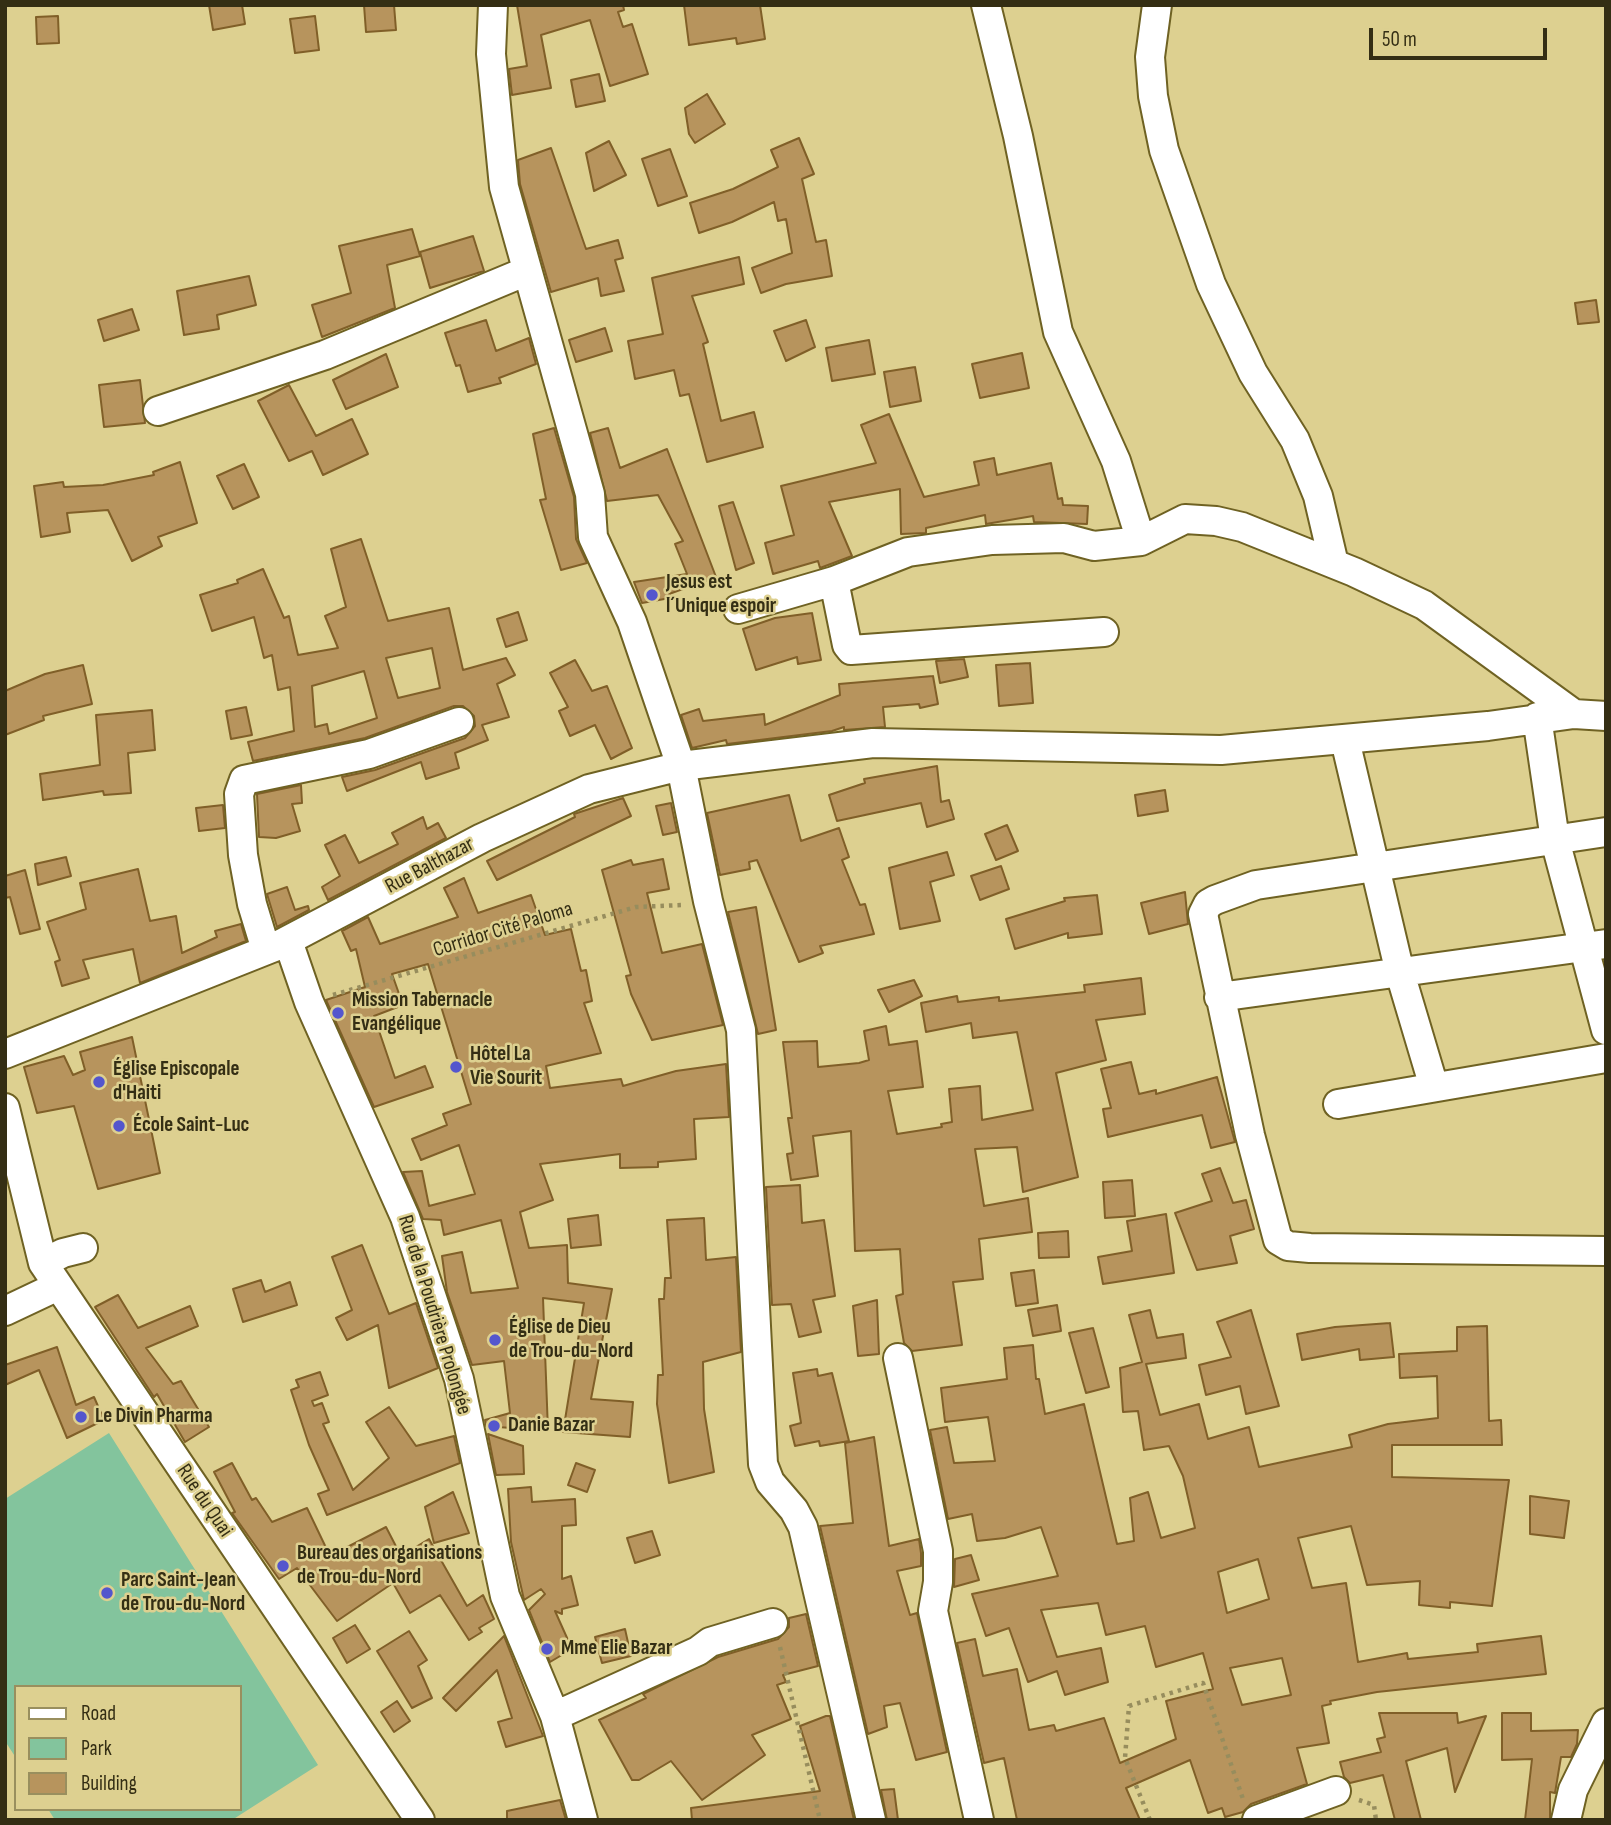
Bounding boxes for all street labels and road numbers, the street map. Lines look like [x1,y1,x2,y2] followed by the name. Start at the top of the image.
[381,832,479,900] street label: Rue Balthazar
[430,897,576,963] street label: Corridor Cité Paloma
[392,1212,476,1418] street label: Rue de la Poudrière Prolongée
[171,1460,237,1542] street label: Rue du Quai

